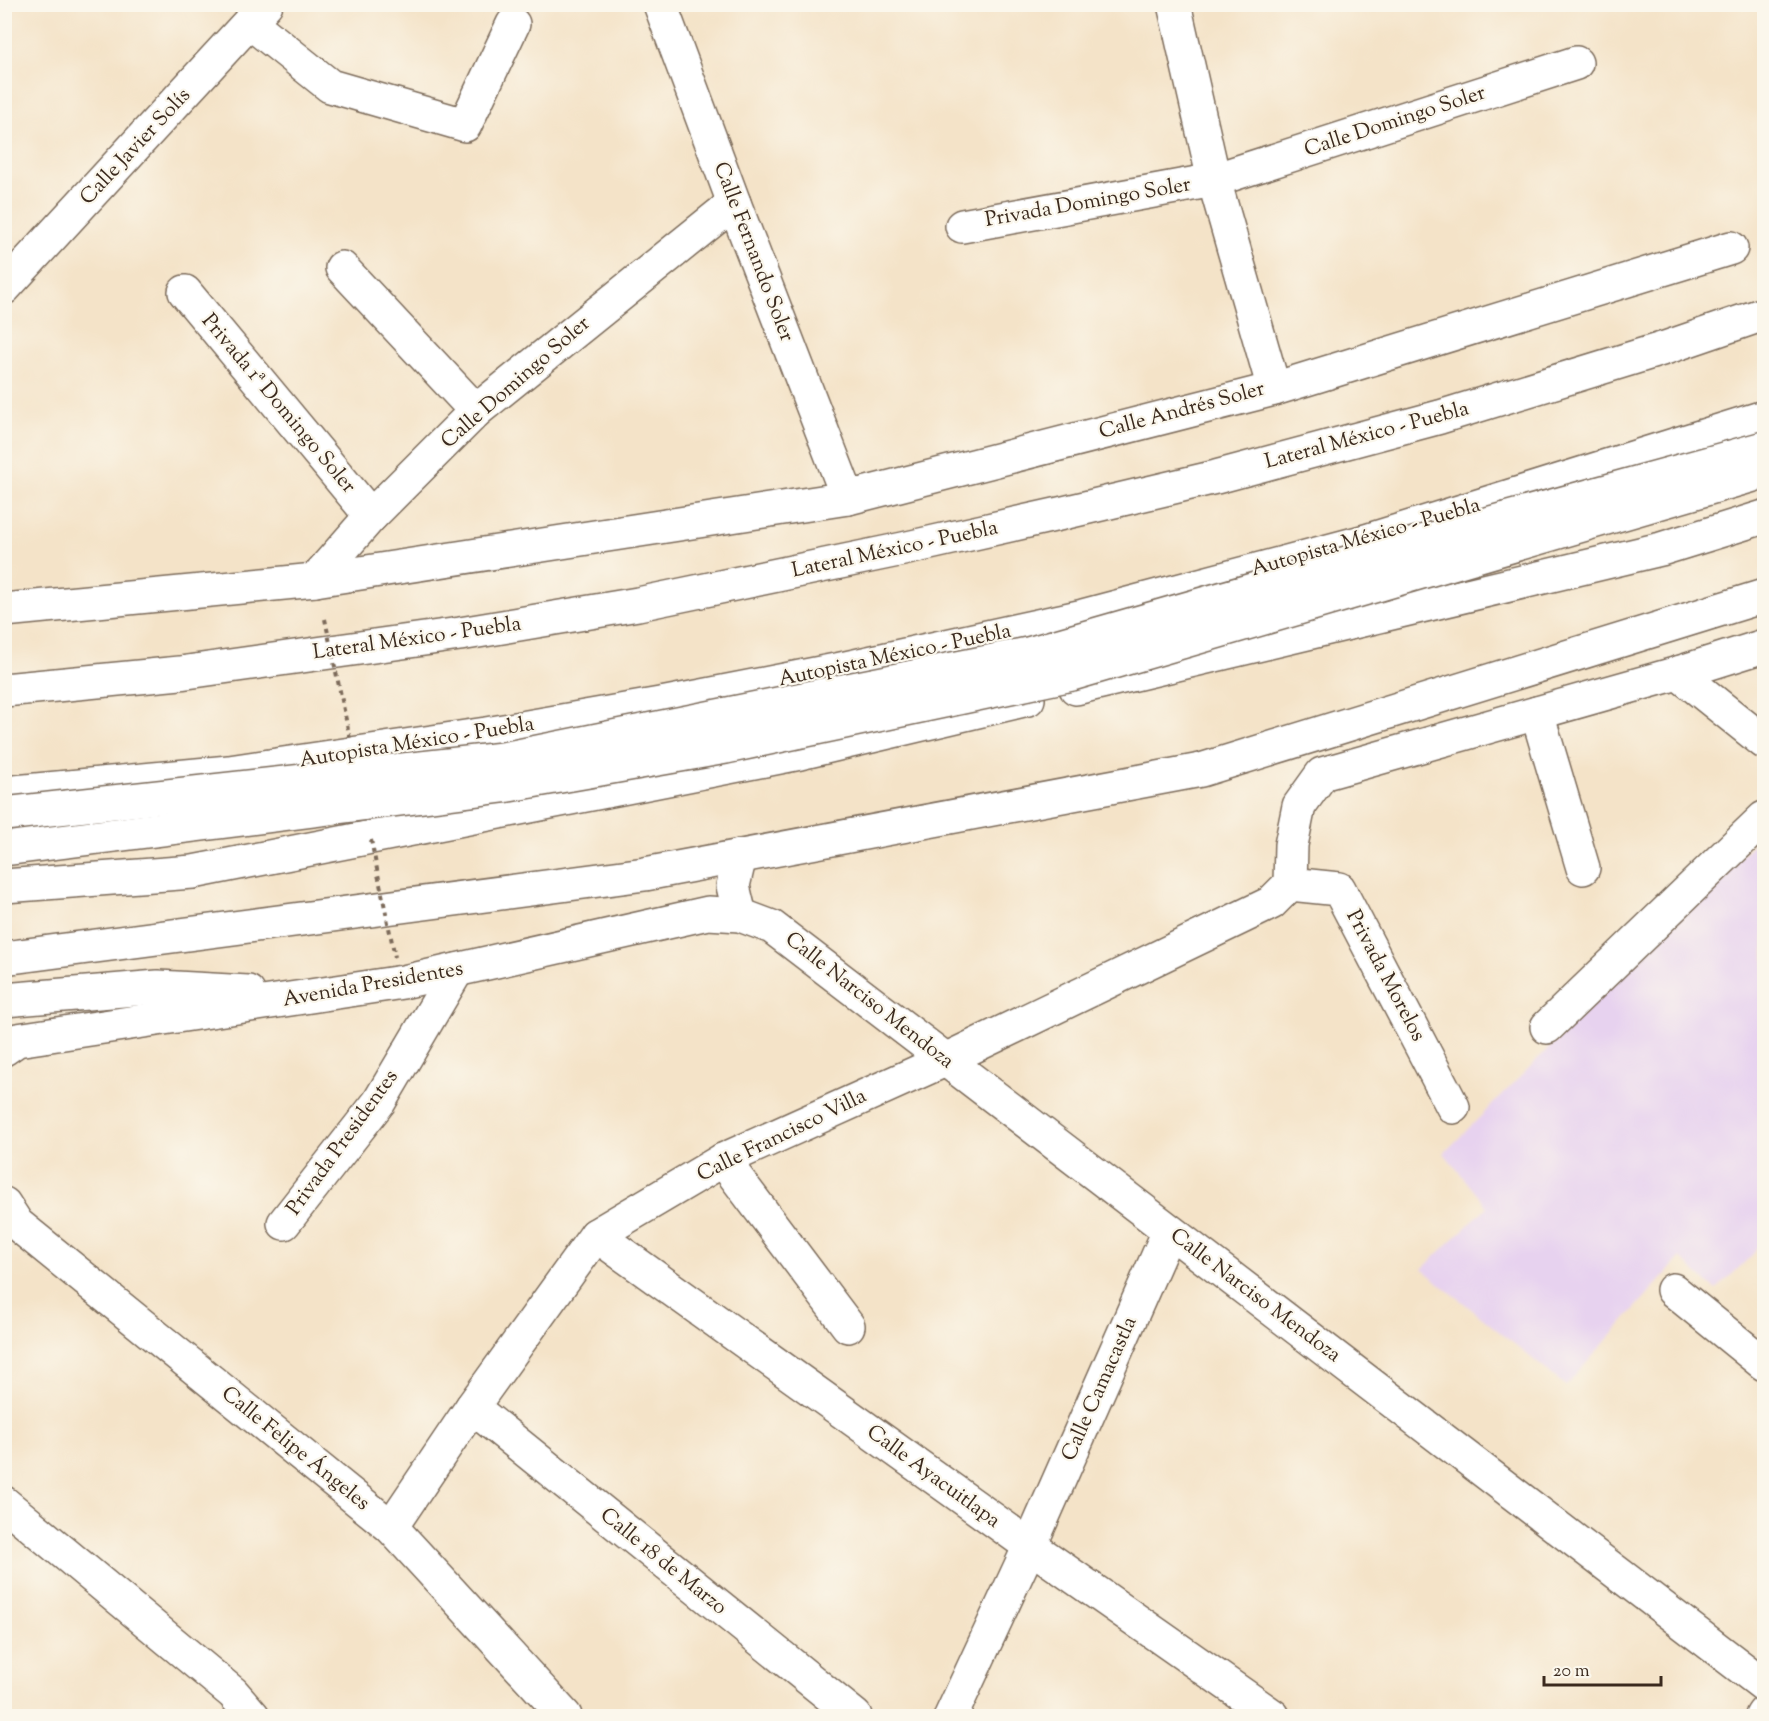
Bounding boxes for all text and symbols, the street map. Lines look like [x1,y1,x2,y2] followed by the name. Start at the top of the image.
[1300,78,1490,165] street label: Calle Domingo Soler
[74,82,198,212] street label: Calle Javier Solís
[705,158,801,346] street label: Calle Fernando Soler
[983,170,1193,236] street label: Privada Domingo Soler
[194,308,362,501] street label: Privada 1ª Domingo Soler
[435,310,597,456] street label: Calle Domingo Soler
[1096,374,1268,448] street label: Calle Andrés Soler
[1262,394,1473,478] street label: Lateral México - Puebla
[1248,491,1484,585] street label: Autopista México - Puebla
[789,513,1001,587] street label: Lateral México - Puebla
[311,609,523,668] street label: Lateral México - Puebla
[776,617,1014,695] street label: Autopista México - Puebla
[297,710,537,776] street label: Autopista México - Puebla
[1338,905,1432,1047] street label: Privada Morelos
[778,925,960,1077] street label: Calle Narciso Mendoza
[281,954,465,1016] street label: Avenida Presidentes
[280,1064,406,1222] street label: Privada Presidentes
[692,1082,872,1190] street label: Calle Francisco Villa
[1163,1222,1347,1371] street label: Calle Narciso Mendoza
[1055,1312,1145,1466] street label: Calle Camacastla
[214,1380,376,1518] street label: Calle Felipe Ángeles
[860,1418,1006,1536] street label: Calle Ayacuitlapa
[593,1501,733,1623] street label: Calle 18 de Marzo
[1544,1649,1661,1687] scale bar
[1553,1659,1590,1685] text: 20 m

